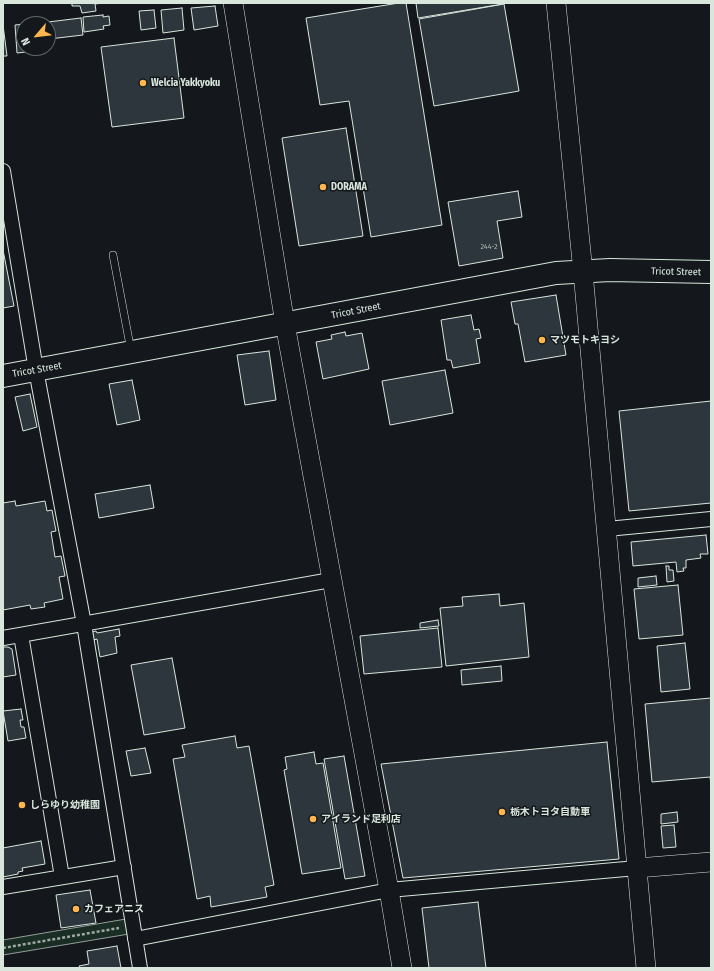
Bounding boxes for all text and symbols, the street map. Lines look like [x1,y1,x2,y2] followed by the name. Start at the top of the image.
[16,16,56,56] north arrow
[19,35,33,47] text: N
[151,77,220,89] place label: Welcia Yakkyoku
[138,78,148,88] marker: Welcia Yakkyoku
[331,181,367,193] place label: DORAMA
[318,182,328,192] marker: DORAMA
[480,242,498,252] house number: 244-2
[651,266,701,278] street label: Tricot Street
[330,300,382,322] street label: Tricot Street
[550,334,620,346] place label: マツモトキヨシ
[537,335,547,345] marker: マツモトキヨシ
[11,360,63,380] street label: Tricot Street
[30,799,100,811] place label: しらゆり幼稚園
[17,800,27,810] marker: しらゆり幼稚園
[510,806,590,818] place label: 栃木トヨタ自動車
[497,807,507,817] marker: 栃木トヨタ自動車
[321,813,401,825] place label: アイランド足利店
[308,814,318,824] marker: アイランド足利店
[84,903,144,915] place label: カフェアニス
[71,904,81,914] marker: カフェアニス

